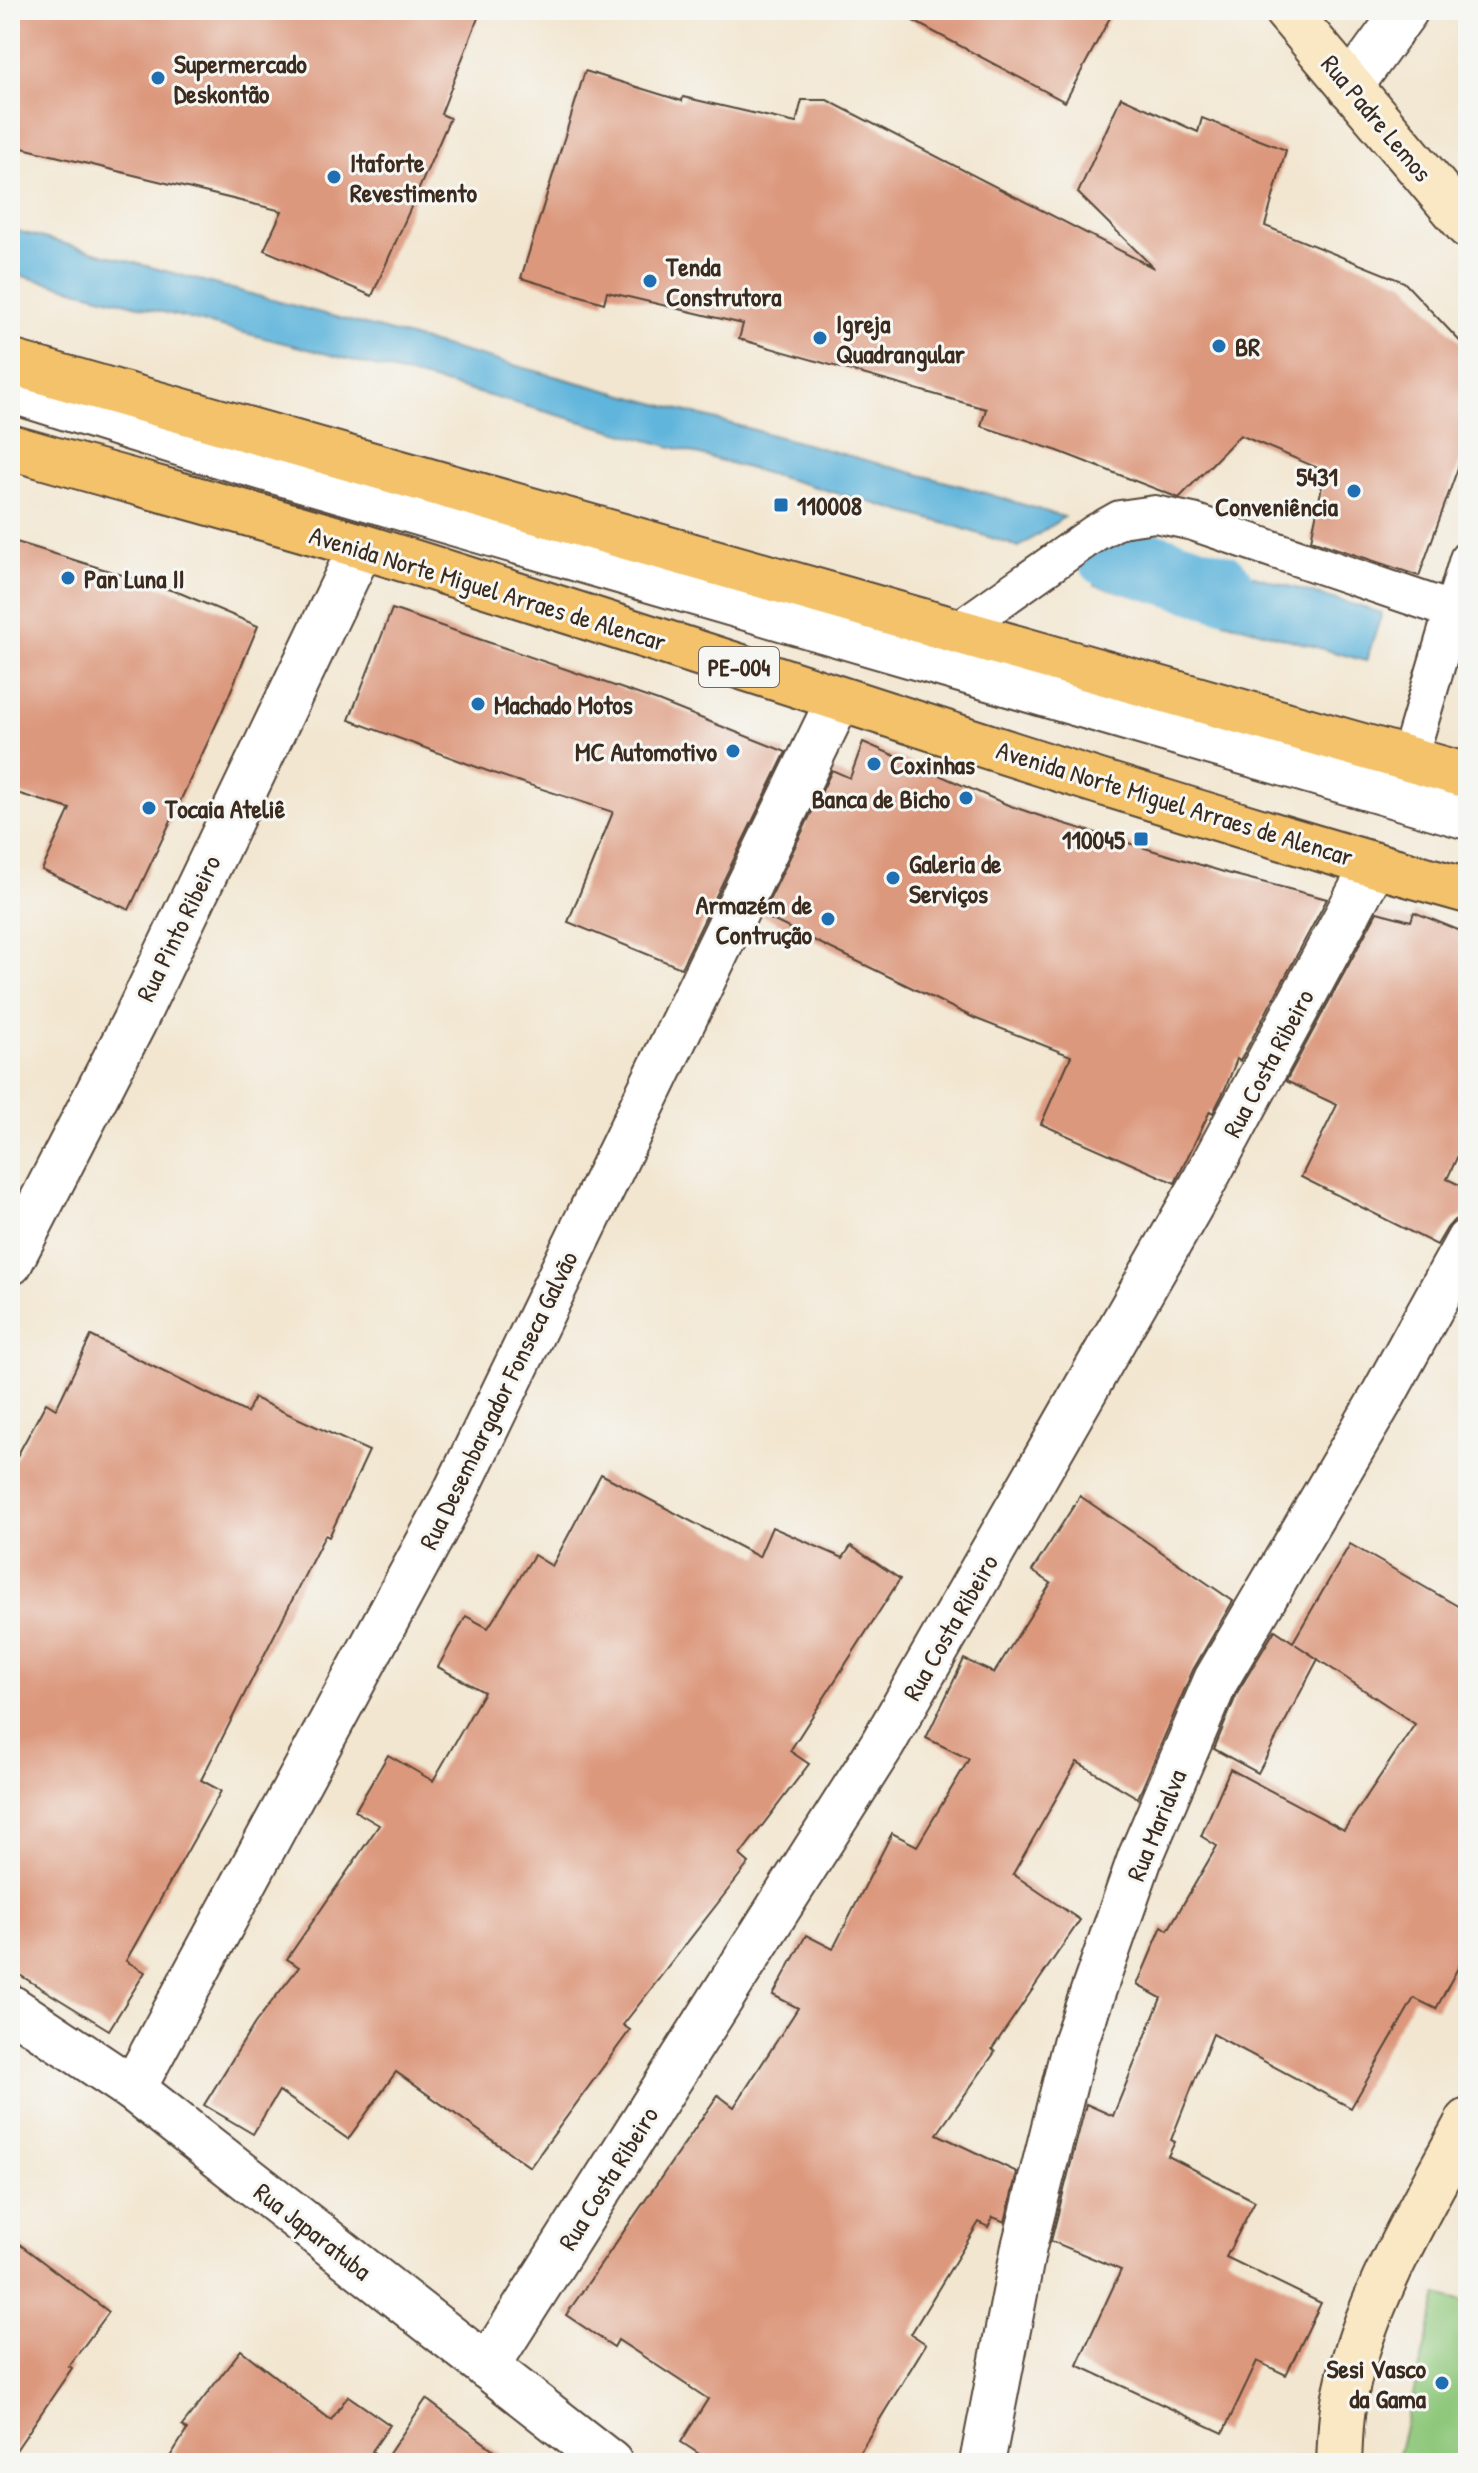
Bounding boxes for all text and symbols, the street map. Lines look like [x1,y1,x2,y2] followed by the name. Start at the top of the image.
[174,46,307,111] place label: Supermercado Deskontão
[1314,47,1440,189] street label: Rua Padre Lemos
[149,69,167,87] marker: Supermercado Deskontão
[350,145,477,210] place label: Itaforte Revestimento
[325,168,343,186] marker: Itaforte Revestimento
[665,249,782,314] place label: Tenda Construtora
[641,272,659,290] marker: Tenda Construtora
[836,306,966,372] place label: Igreja Quadrangular
[811,329,829,347] marker: Igreja Quadrangular
[1235,329,1260,364] place label: BR
[1210,337,1228,355] marker: BR
[1215,459,1339,524] place label: 5431 Conveniência
[1345,482,1363,500] marker: 5431 Conveniência
[797,488,862,523] place label: 110008
[772,496,790,514] marker: 110008
[305,517,671,659] street label: Avenida Norte Miguel Arraes de Alencar
[84,561,185,596] place label: Pan Luna II
[59,569,77,587] marker: Pan Luna II
[699,647,779,687] road number: PE-004
[494,687,633,722] place label: Machado Motos
[469,695,487,713] marker: Machado Motos
[992,732,1358,874] street label: Avenida Norte Miguel Arraes de Alencar
[575,734,718,769] place label: MC Automotivo
[724,742,742,760] marker: MC Automotivo
[890,747,975,782] place label: Coxinhas
[865,755,883,773] marker: Coxinhas
[812,781,951,816] place label: Banca de Bicho
[957,789,975,807] marker: Banca de Bicho
[164,791,286,826] place label: Tocaia Ateliê
[140,799,158,817] marker: Tocaia Ateliê
[1062,822,1125,857] place label: 110045
[1132,830,1150,848] marker: 110045
[909,846,1002,911] place label: Galeria de Serviços
[127,849,229,1007] street label: Rua Pinto Ribeiro
[884,869,902,887] marker: Galeria de Serviços
[696,887,813,952] place label: Armazém de Contrução
[819,910,837,928] marker: Armazém de Contrução
[1214,983,1322,1143] street label: Rua Costa Ribeiro
[410,1245,586,1555] street label: Rua Desembargador Fonseca Galvão
[894,1548,1006,1706] street label: Rua Costa Ribeiro
[1118,1764,1194,1886] street label: Rua Marialva
[550,2100,666,2256] street label: Rua Costa Ribeiro
[247,2174,379,2288] street label: Rua Japaratuba
[1327,2351,1427,2416] place label: Sesi Vasco da Gama
[1433,2374,1451,2392] marker: Sesi Vasco da Gama

